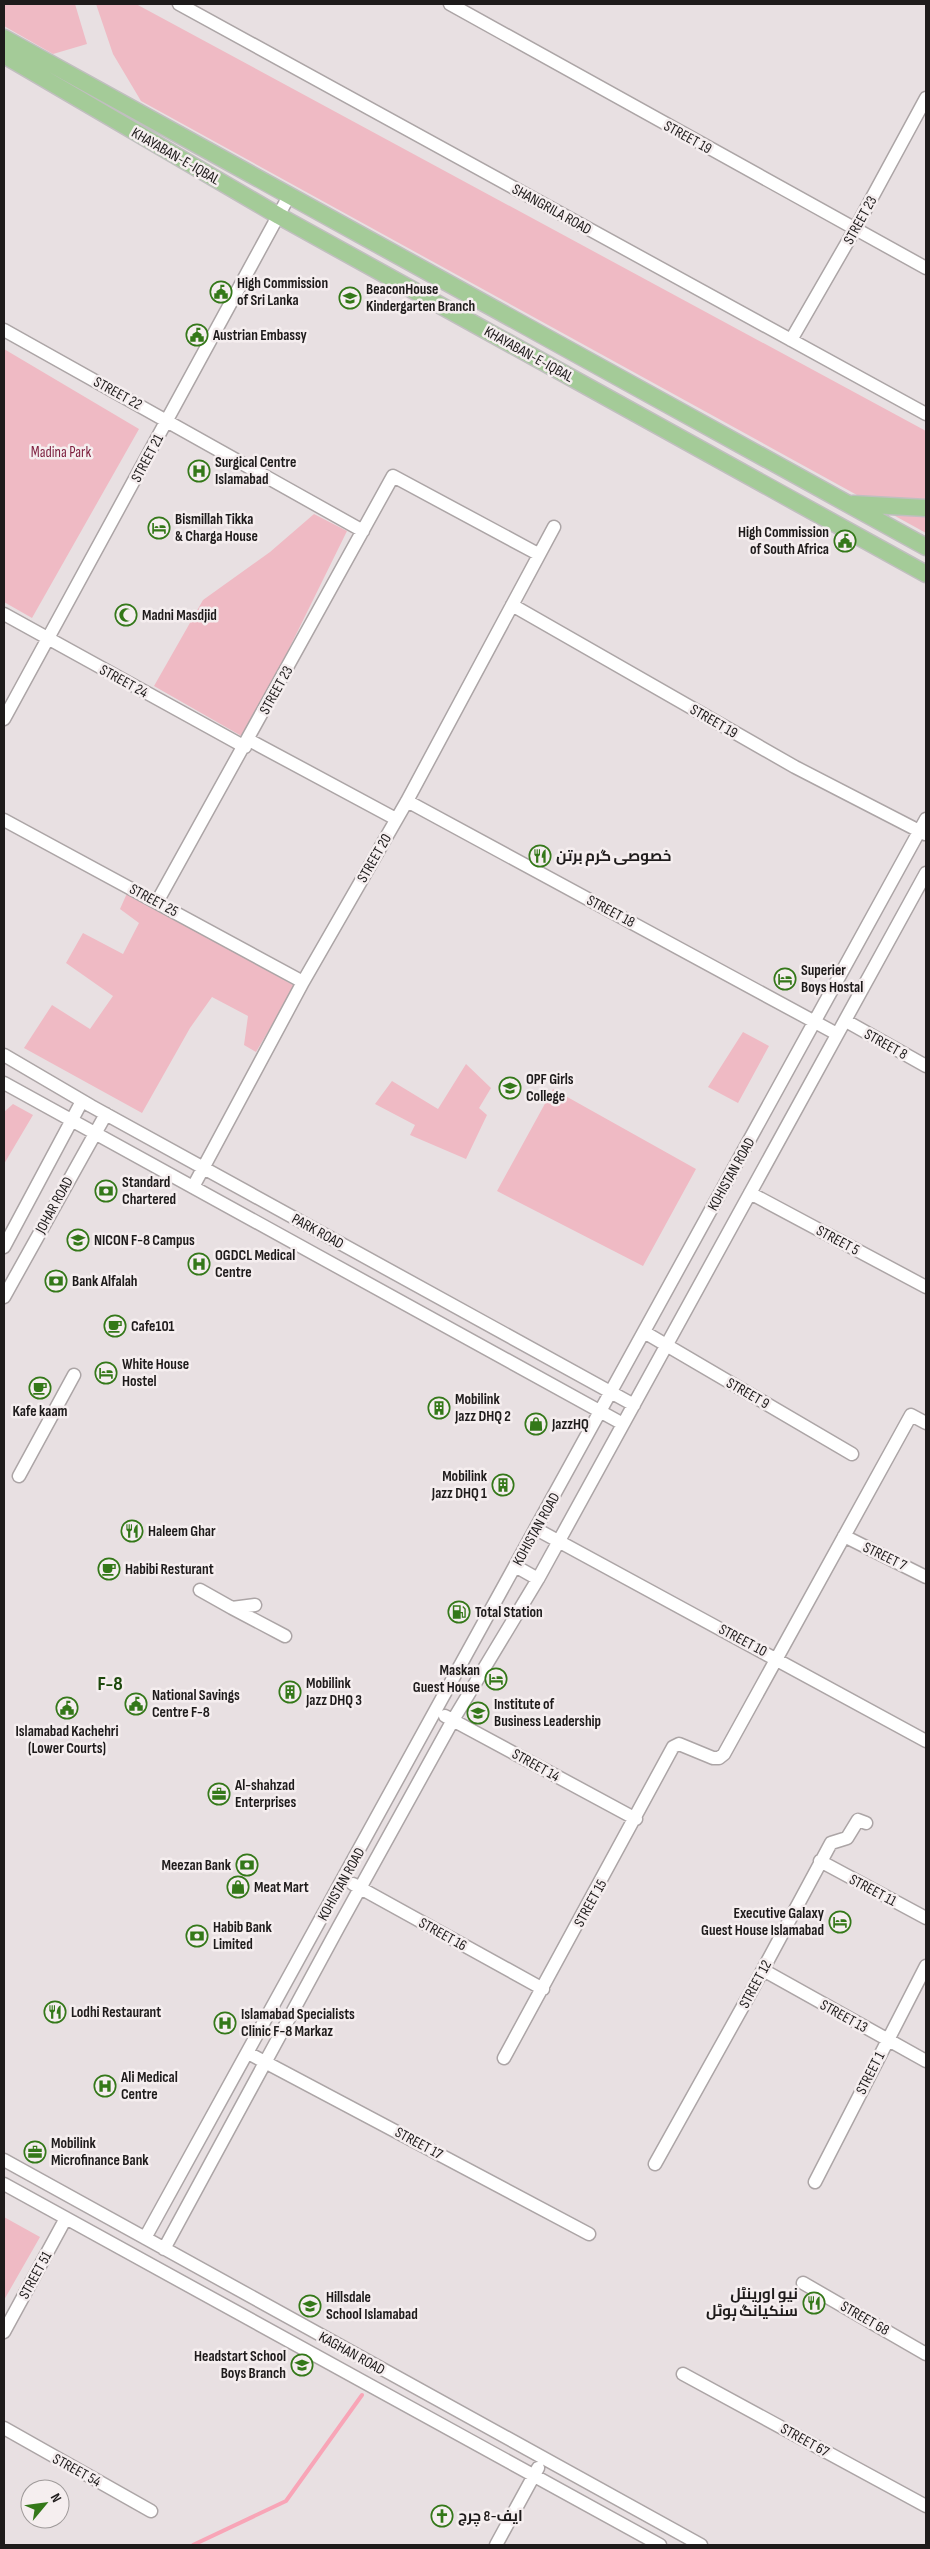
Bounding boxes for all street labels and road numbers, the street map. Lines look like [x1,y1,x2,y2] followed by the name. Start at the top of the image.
[660,117,715,158] street label: STREET 19
[128,123,224,190] street label: KHAYABAN-E-IQBAL
[509,180,595,239] street label: SHANGRILA ROAD
[839,193,882,248] street label: STREET 23
[481,322,577,387] street label: KHAYABAN-E-IQBAL
[90,372,145,414] street label: STREET 22
[127,430,168,485] street label: STREET 21
[96,660,151,702] street label: STREET 24
[255,663,298,718] street label: STREET 23
[686,700,741,743] street label: STREET 19
[353,831,396,886] street label: STREET 20
[126,880,181,921] street label: STREET 25
[583,891,638,932] street label: STREET 18
[861,1025,911,1064] street label: STREET 8
[704,1134,759,1214] street label: KOHISTAN ROAD
[31,1174,78,1238] street label: JOHAR ROAD
[288,1209,347,1253] street label: PARK ROAD
[813,1221,863,1260] street label: STREET 5
[723,1373,773,1413] street label: STREET 9
[509,1489,564,1569] street label: KOHISTAN ROAD
[860,1538,910,1575] street label: STREET 7
[715,1620,770,1661] street label: STREET 10
[509,1745,563,1786] street label: STREET 14
[314,1844,369,1924] street label: KOHISTAN ROAD
[846,1870,900,1911] street label: STREET 11
[570,1876,611,1930] street label: STREET 15
[415,1914,470,1955] street label: STREET 16
[735,1957,776,2012] street label: STREET 12
[817,1996,871,2037] street label: STREET 13
[852,2048,890,2098] street label: STREET 1
[392,2123,446,2164] street label: STREET 17
[15,2247,57,2302] street label: STREET 51
[837,2297,893,2340] street label: STREET 68
[315,2328,388,2379] street label: KAGHAN ROAD
[777,2419,832,2462] street label: STREET 67
[49,2449,104,2491] street label: STREET 54

